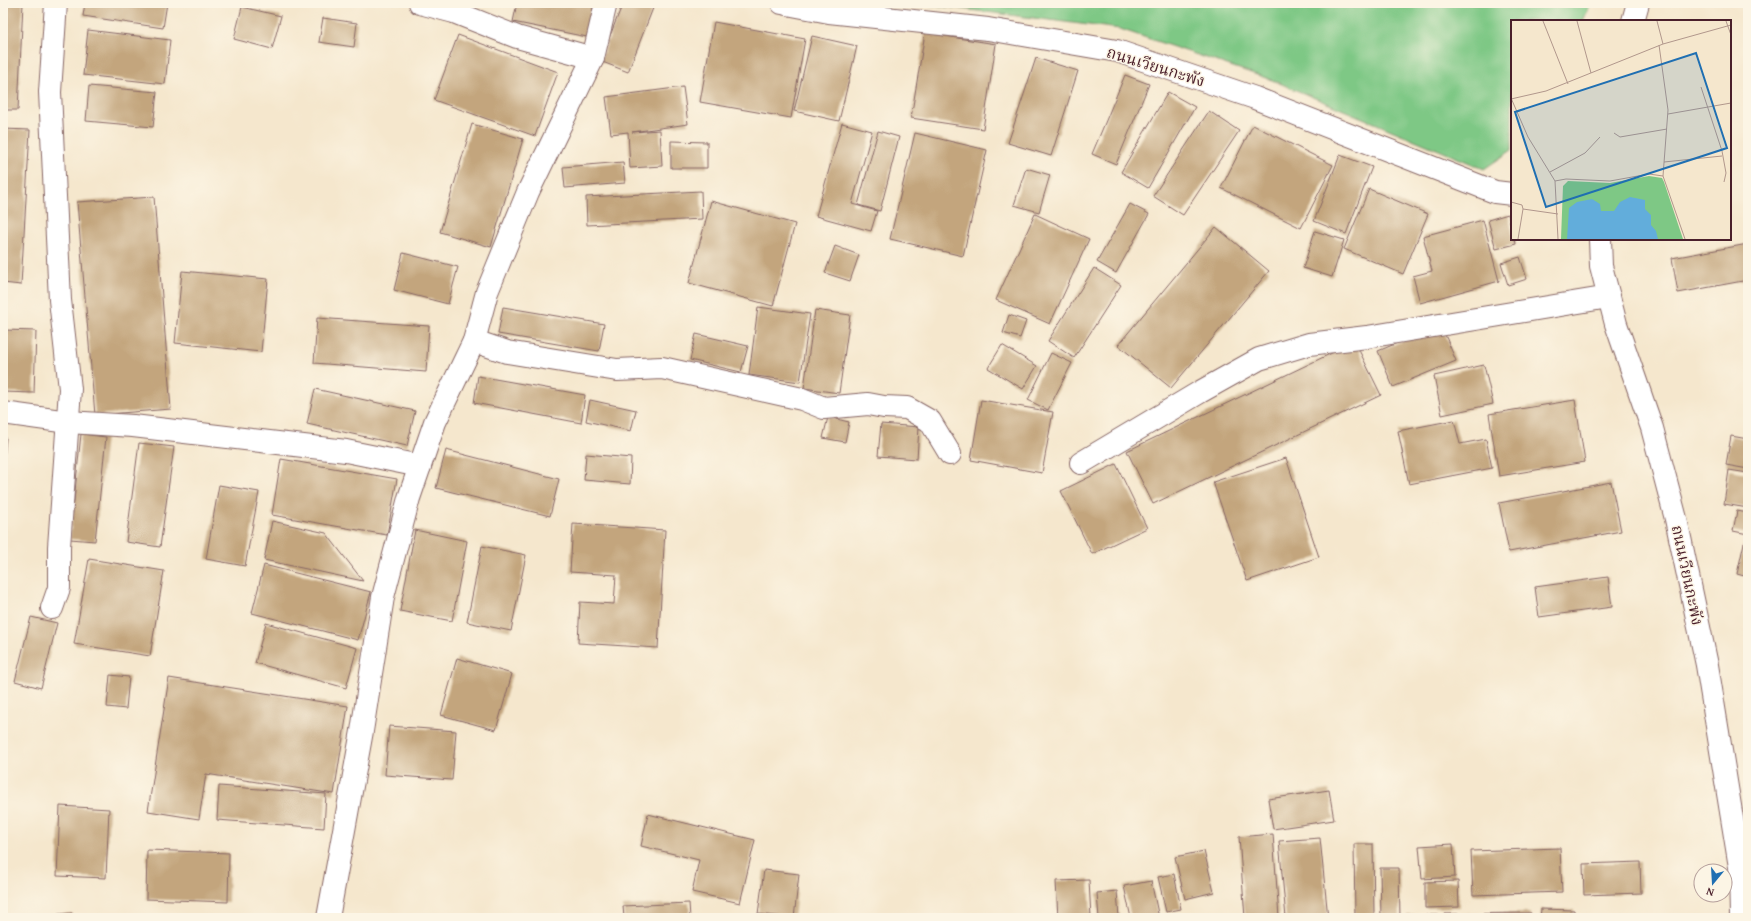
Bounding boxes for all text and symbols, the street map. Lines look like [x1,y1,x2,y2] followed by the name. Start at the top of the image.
[1511,20,1731,240] inset map
[1104,40,1208,92] street label: ถนนเวียนกะพัง
[1666,523,1710,627] street label: ถนนเวียนกะพัง
[1693,863,1733,903] north arrow
[1703,884,1716,901] text: N

